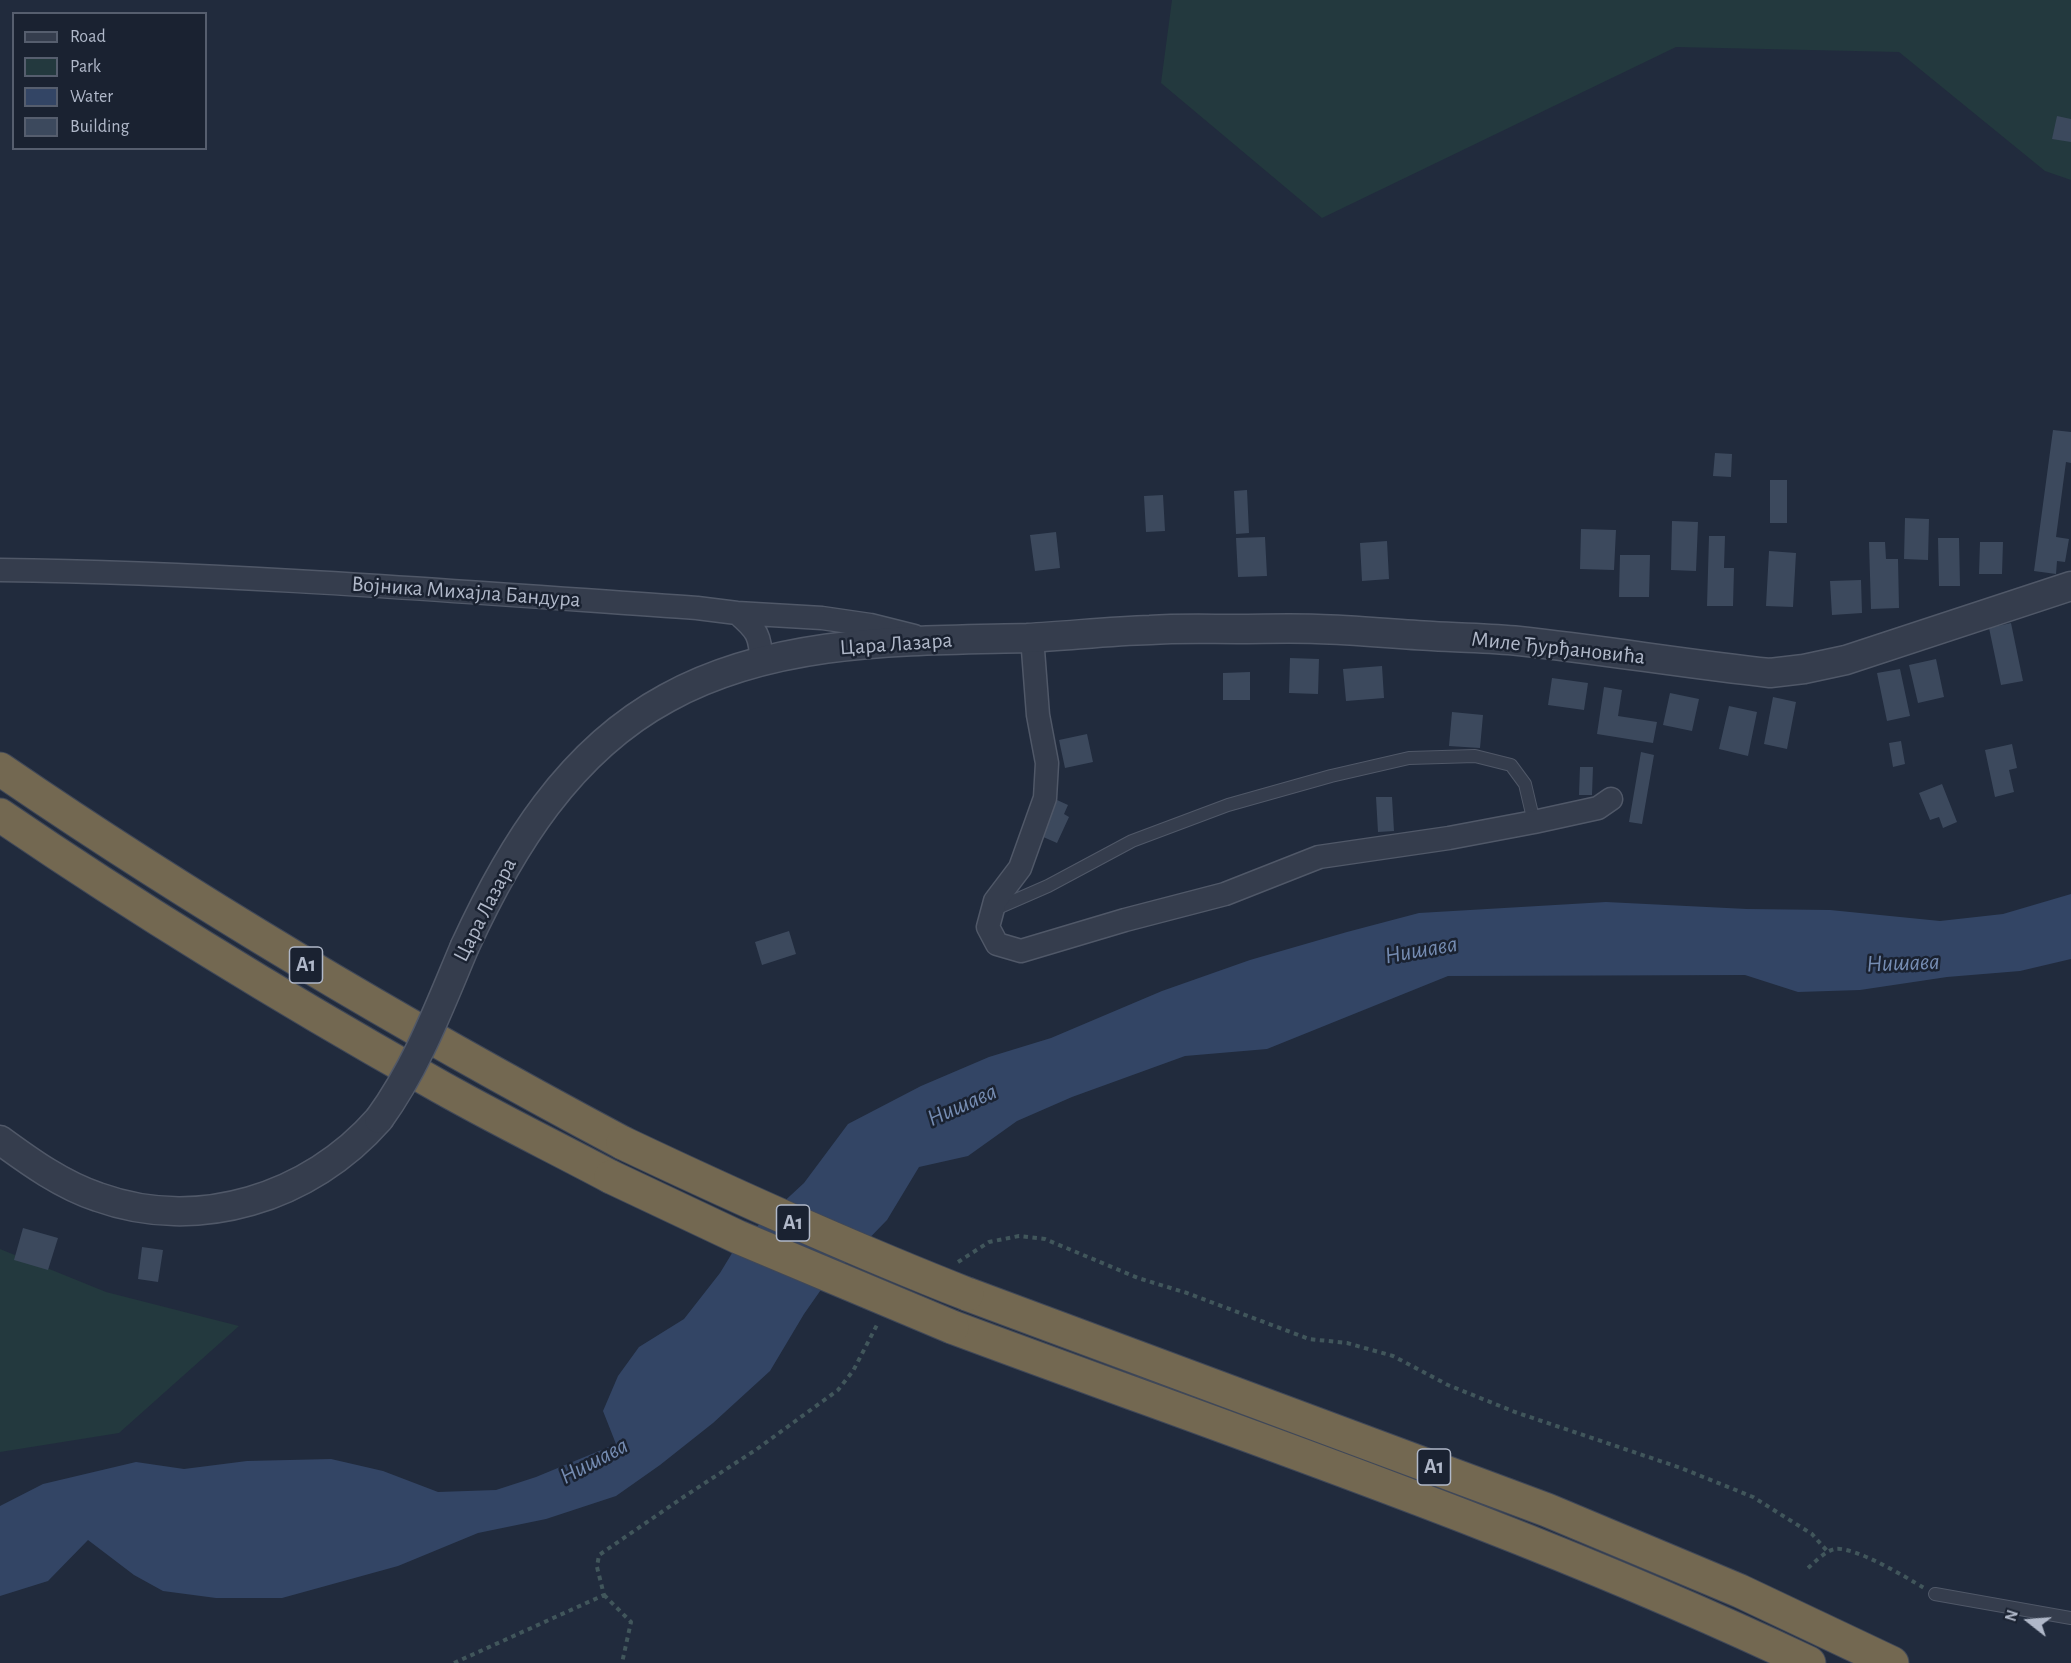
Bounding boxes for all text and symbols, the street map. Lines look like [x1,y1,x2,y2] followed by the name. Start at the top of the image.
[12,12,207,150] legend
[70,28,106,46] text: Road
[70,58,101,76] text: Park
[70,88,113,106] text: Water
[70,118,129,136] text: Building
[350,571,582,613] street label: Војника Михајла Бандура
[1470,626,1646,670] street label: Миле Ђурђановића
[839,627,953,661] street label: Цара Лазара
[448,854,522,966] street label: Цара Лазара
[1382,929,1460,971] water label: Нишава
[290,947,322,983] road number: A1
[1866,947,1940,979] water label: Нишава
[923,1077,1001,1133] water label: Нишава
[776,1205,810,1241] road number: A1
[555,1431,633,1491] water label: Нишава
[1418,1449,1450,1485] road number: A1
[1999,1591,2059,1651] north arrow
[2003,1608,2021,1623] text: N

